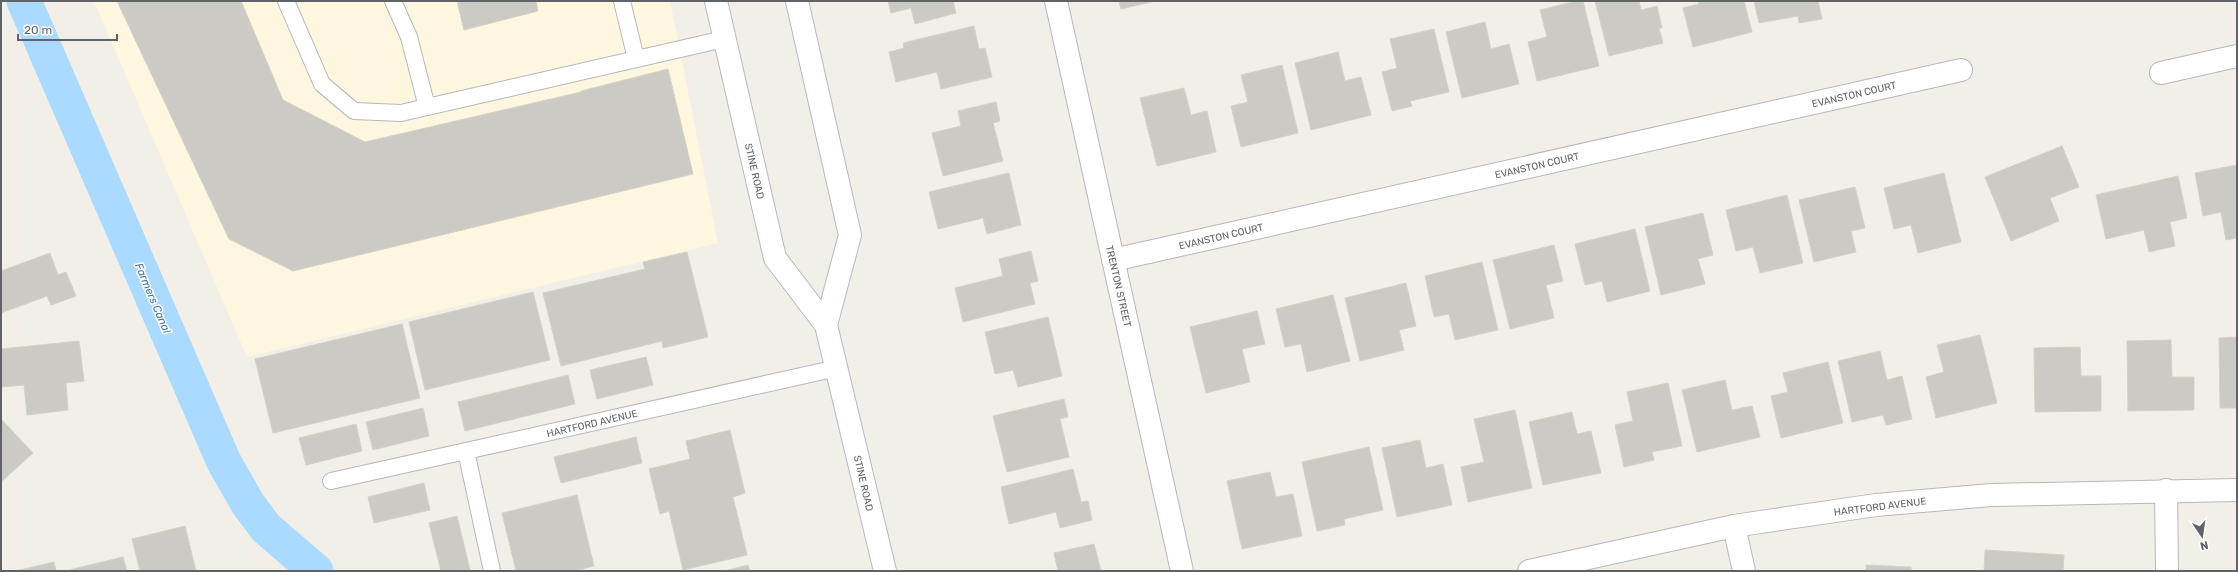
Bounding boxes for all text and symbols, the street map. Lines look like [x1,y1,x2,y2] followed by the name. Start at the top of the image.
[18,16,117,42] scale bar
[24,23,52,37] text: 20 m
[1811,79,1898,111] street label: EVANSTON COURT
[742,142,766,200] street label: STINE ROAD
[1494,150,1581,182] street label: EVANSTON COURT
[1178,221,1265,253] street label: EVANSTON COURT
[1103,244,1133,328] street label: TRENTON STREET
[132,261,173,336] water label: Farmers Canal
[546,408,639,440] street label: HARTFORD AVENUE
[851,454,875,512] street label: STINE ROAD
[1833,495,1927,519] street label: HARTFORD AVENUE
[2182,516,2222,556] north arrow
[2199,538,2209,552] text: N

